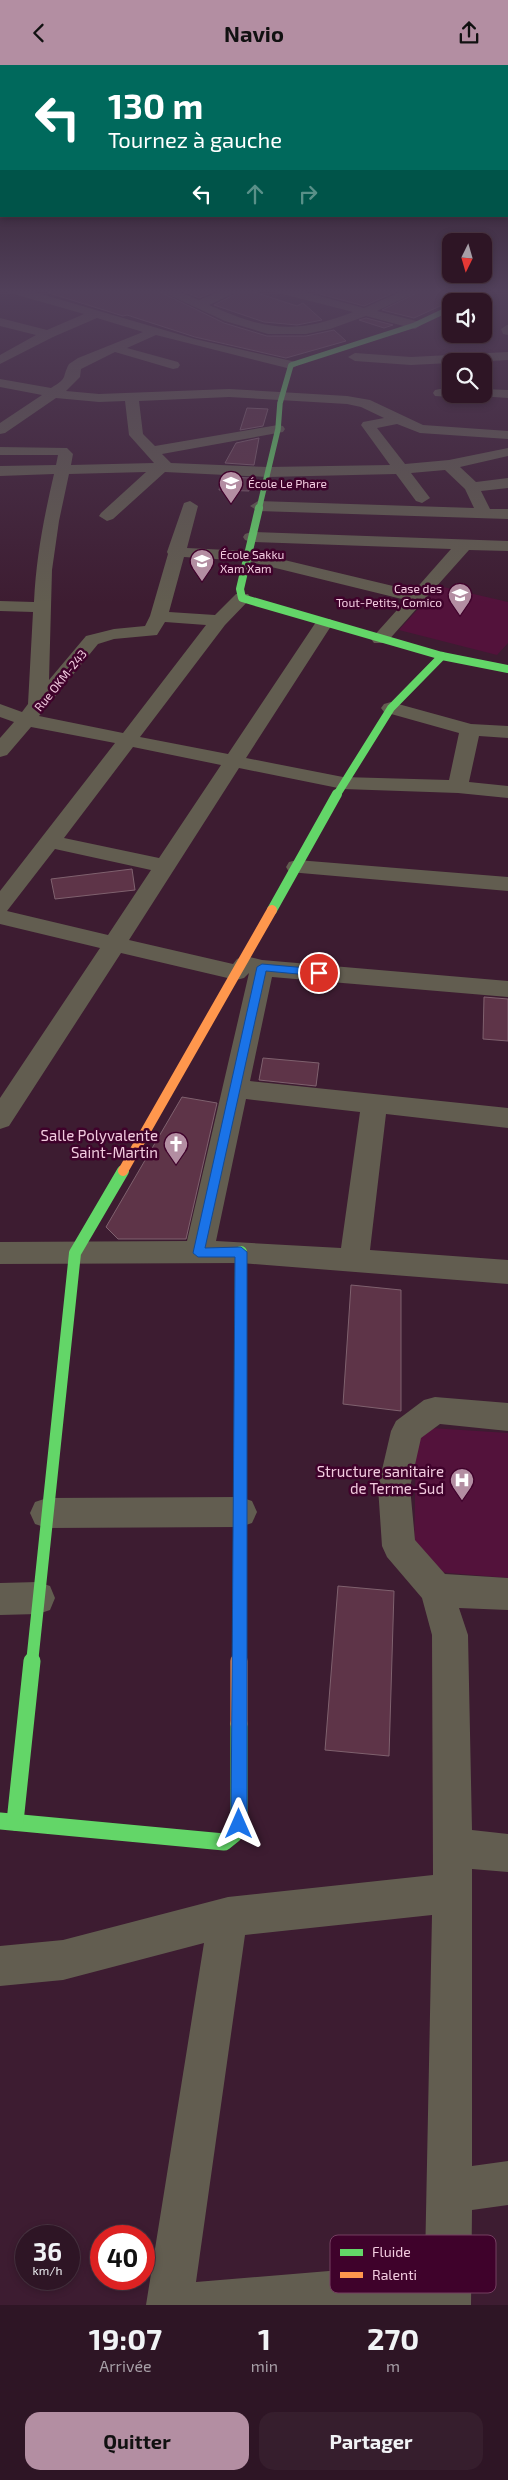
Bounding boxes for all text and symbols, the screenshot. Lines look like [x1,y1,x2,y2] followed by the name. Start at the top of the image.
[25,19,53,47] icon: back
[455,19,483,47] icon: share
[224,20,284,46] text: Navio
[108,84,203,126] text: 130 m
[25,85,90,150] icon: left
[108,126,282,152] text: Tournez à gauche
[188,180,216,208] icon: left
[241,180,269,208] icon: ahead
[294,180,322,208] icon: right
[442,233,492,283] north arrow
[442,233,492,403] map controls
[442,293,492,343] button: sound
[442,353,492,403] button: search
[218,470,244,504] school or university icon: École Le Phare
[248,476,327,490] place label: École Le Phare
[220,547,284,575] place label: École Sakku Xam Xam
[189,548,215,582] school or university icon: École Sakku Xam Xam
[336,581,442,609] place label: Case des Tout-Petits, Comico
[447,582,473,616] school or university icon: Case des Tout-Petits, Comico
[31,646,89,714] street label: Rue OKM-243
[298,952,340,994] pin
[305,959,333,987] icon: arrive
[41,1126,158,1161] place label: Salle Polyvalente Saint-Martin
[163,1131,189,1165] church icon: Salle Polyvalente Saint-Martin
[317,1462,444,1497] place label: Structure sanitaire de Terme-Sud
[449,1467,475,1501] hospital icon: Structure sanitaire de Terme-Sud
[212,1797,264,1849] position arrow
[90,2225,155,2290] speed limit sign: 40
[330,2235,496,2293] legend
[33,2236,62,2266] text: 36
[372,2243,411,2260] text: Fluide
[33,2263,62,2277] text: km/h
[372,2266,417,2283] text: Ralenti
[89,2320,162,2356] text: 19:07
[258,2320,271,2356] text: 1
[367,2320,419,2356] text: 270
[99,2356,152,2375] text: Arrivée
[251,2356,278,2375] text: min
[386,2356,400,2375] text: m
[25,2412,249,2470] button: Quitter
[259,2412,483,2470] button: Partager

